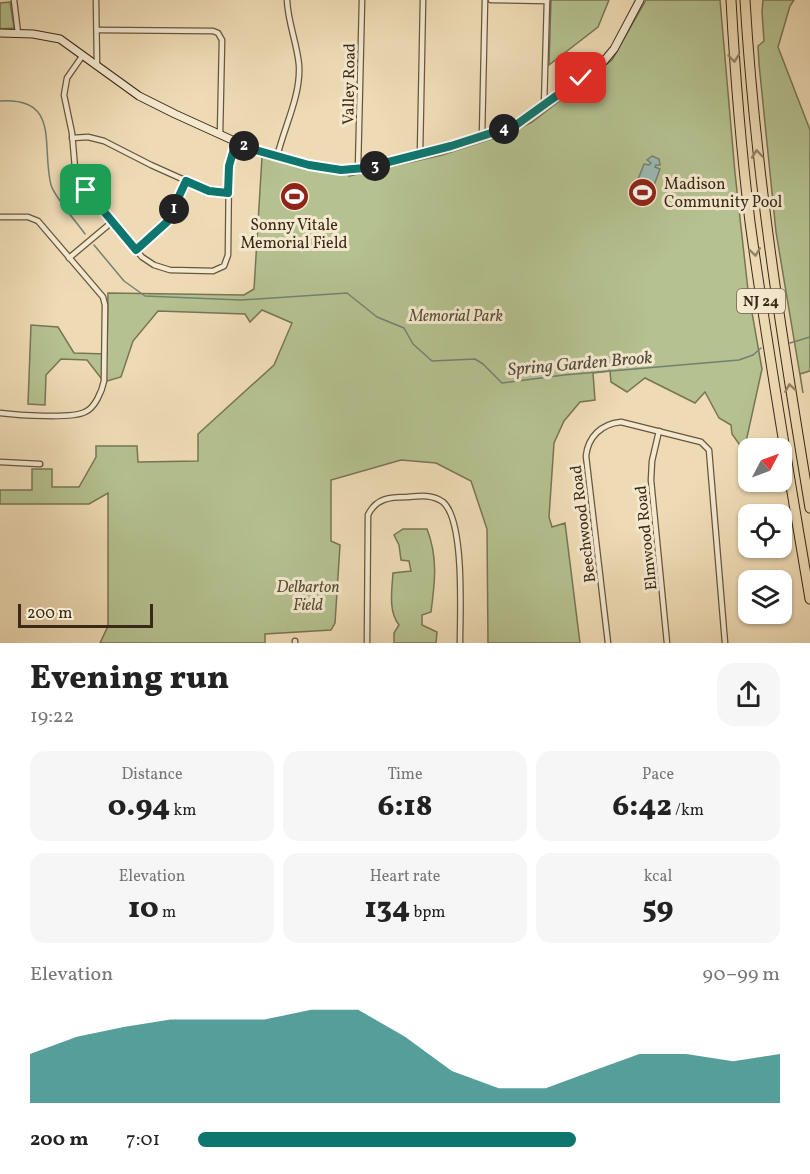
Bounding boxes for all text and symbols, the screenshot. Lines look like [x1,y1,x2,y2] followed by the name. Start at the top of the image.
[338,43,362,125] street label: Valley Road
[555,52,606,103] pin
[728,54,741,63] one-way arrow
[564,61,597,94] icon: check
[489,114,519,144] pin: 4
[499,118,509,140] text: 4
[229,131,259,161] pin: 2
[240,135,248,157] text: 2
[751,149,764,158] one-way arrow
[360,151,390,181] pin: 3
[371,155,379,177] text: 3
[60,164,111,215] pin
[69,173,102,206] icon: arrive
[664,174,783,214] place label: Madison Community Pool
[627,176,659,208] sports icon: Madison Community Pool
[278,180,310,212] sports icon: Sonny Vitale Memorial Field
[159,194,189,224] pin: 1
[171,198,177,220] text: 1
[240,215,348,255] place label: Sonny Vitale Memorial Field
[748,248,760,257] one-way arrow
[737,289,785,313] road number: NJ 24
[408,306,503,328] park label: Memorial Park
[507,346,654,383] water label: Spring Garden Brook
[784,384,797,394] one-way arrow
[738,438,792,492] north arrow
[738,438,792,624] map controls
[566,464,602,584] street label: Beechwood Road
[631,484,663,591] street label: Elmwood Road
[738,504,792,558] button: locate
[738,570,792,624] button: layers
[277,577,339,617] park label: Delbarton Field
[18,601,153,628] scale bar
[27,603,72,625] text: 200 m
[30,657,229,703] text: Evening run
[717,663,780,726] button: share
[30,703,74,731] text: 19:22
[121,764,183,786] text: Distance
[387,764,423,786] text: Time
[642,764,674,786] text: Pace
[108,786,170,828] text: 0.94
[377,786,433,828] text: 6:18
[612,786,672,828] text: 6:42
[170,800,196,822] text: km
[672,800,704,822] text: /km
[119,866,185,888] text: Elevation
[370,866,440,888] text: Heart rate
[644,866,672,888] text: kcal
[128,888,159,930] text: 10
[365,888,410,930] text: 134
[642,888,674,930] text: 59
[159,902,176,924] text: m
[410,902,445,924] text: bpm
[30,961,113,989] text: Elevation
[703,961,780,989] text: 90–99 m
[30,1126,88,1154] text: 200 m
[126,1126,160,1154] text: 7:01

